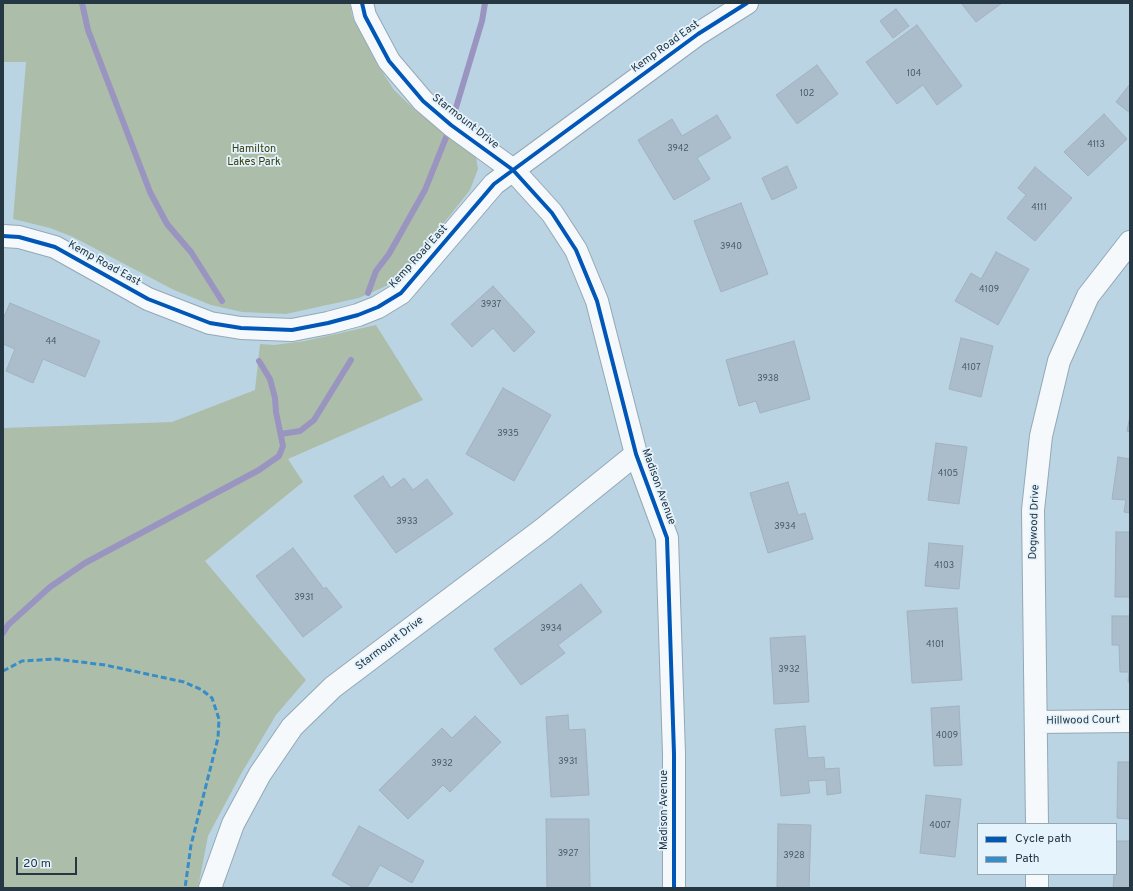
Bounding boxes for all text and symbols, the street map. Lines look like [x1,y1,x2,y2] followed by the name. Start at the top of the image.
[629,18,703,76] street label: Kemp Road East
[907,69,921,79] house number: 104
[800,89,814,99] house number: 102
[429,92,501,152] street label: Starmount Drive
[1087,140,1105,150] house number: 4113
[227,143,281,169] park label: Hamilton Lakes Park
[667,144,689,154] house number: 3942
[1031,203,1047,213] house number: 4111
[387,223,451,291] street label: Kemp Road East
[65,239,143,289] street label: Kemp Road East
[720,242,742,252] house number: 3940
[979,285,999,295] house number: 4109
[481,300,501,310] house number: 3937
[45,337,57,347] house number: 44
[961,363,981,373] house number: 4107
[757,374,779,384] house number: 3938
[497,429,519,439] house number: 3935
[638,447,678,527] street label: Madison Avenue
[938,469,958,479] house number: 4105
[1027,484,1043,560] street label: Dogwood Drive
[396,517,418,527] house number: 3933
[774,522,796,532] house number: 3934
[934,561,954,571] house number: 4103
[294,593,314,603] house number: 3931
[354,614,426,674] street label: Starmount Drive
[540,624,562,634] house number: 3934
[926,640,944,650] house number: 4101
[778,665,800,675] house number: 3932
[1046,714,1120,728] street label: Hillwood Court
[936,731,958,741] house number: 4009
[558,757,578,767] house number: 3931
[431,759,453,769] house number: 3932
[658,770,672,850] street label: Madison Avenue
[929,821,951,831] house number: 4007
[977,823,1117,875] legend
[1015,831,1072,847] text: Cycle path
[18,849,79,875] scale bar
[558,849,578,859] house number: 3927
[783,851,805,861] house number: 3928
[1015,851,1040,867] text: Path
[23,856,51,872] text: 20 m

